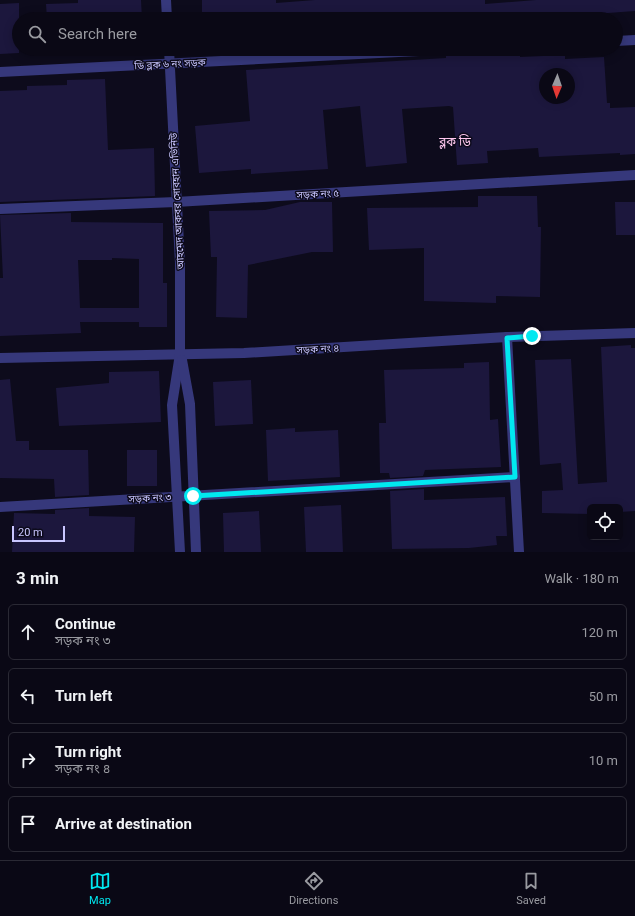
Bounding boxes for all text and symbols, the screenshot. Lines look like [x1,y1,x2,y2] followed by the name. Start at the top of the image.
[12,12,623,56] search box
[26,23,48,45] icon: search
[58,25,137,43] text: Search here
[133,57,207,72] street label: ডি ব্লক ৬ নং সড়ক
[539,68,575,104] north arrow
[168,132,186,270] street label: আহমেদ আকবর সোবহান এভিনিউ
[438,134,471,149] district label: ব্লক ডি
[295,187,340,201] street label: সড়ক নং ৫
[523,327,541,345] route end
[295,342,340,356] street label: সড়ক নং ৪
[184,487,202,505] route start
[127,491,172,505] street label: সড়ক নং ৩
[587,504,623,540] map controls
[587,504,623,540] button: locate
[12,524,65,543] scale bar
[18,526,43,539] text: 20 m
[16,568,59,588] text: 3 min
[544,571,619,586] text: Walk · 180 m
[55,615,116,633] text: Continue
[17,621,39,643] icon: ahead
[581,625,618,640] text: 120 m
[55,633,111,648] text: সড়ক নং ৩
[17,685,39,707] icon: left
[55,687,112,705] text: Turn left
[589,689,618,704] text: 50 m
[55,743,121,761] text: Turn right
[17,749,39,771] icon: right
[589,753,618,768] text: 10 m
[55,761,111,776] text: সড়ক নং ৪
[17,813,39,835] icon: arrive
[55,815,192,833] text: Arrive at destination
[89,870,111,907] tab: Map
[289,870,338,907] tab: Directions
[516,870,546,907] tab: Saved

